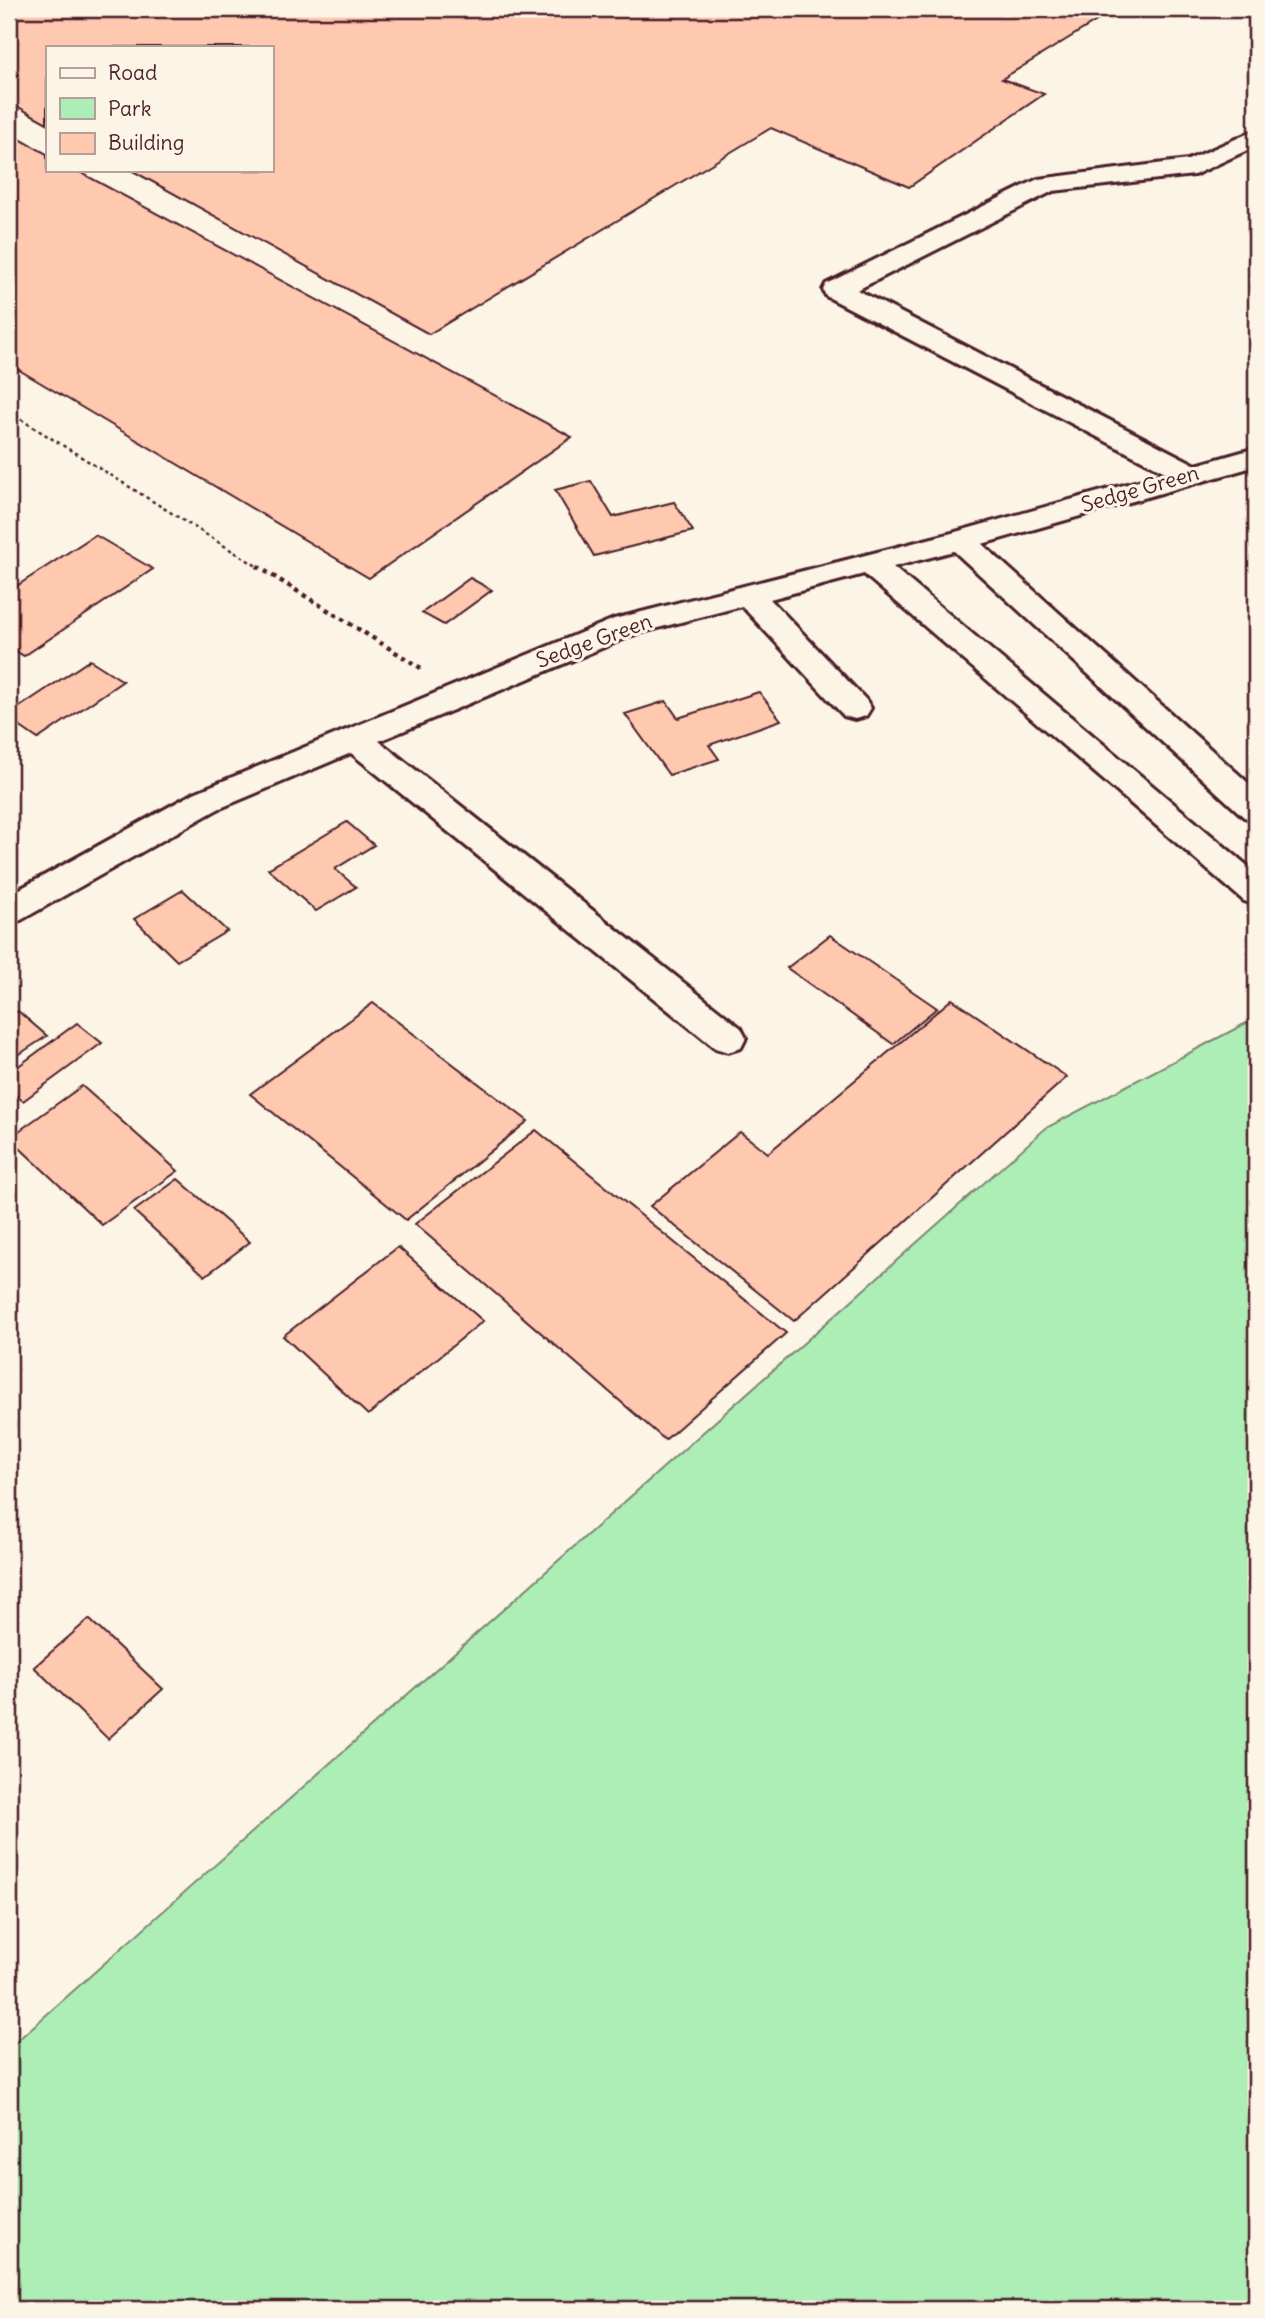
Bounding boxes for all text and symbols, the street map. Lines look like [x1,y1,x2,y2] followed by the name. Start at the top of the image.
[46,46,273,172] legend
[108,59,157,86] text: Road
[108,95,151,122] text: Park
[108,129,184,156] text: Building
[1078,459,1202,518] street label: Sedge Green
[532,607,655,674] street label: Sedge Green

